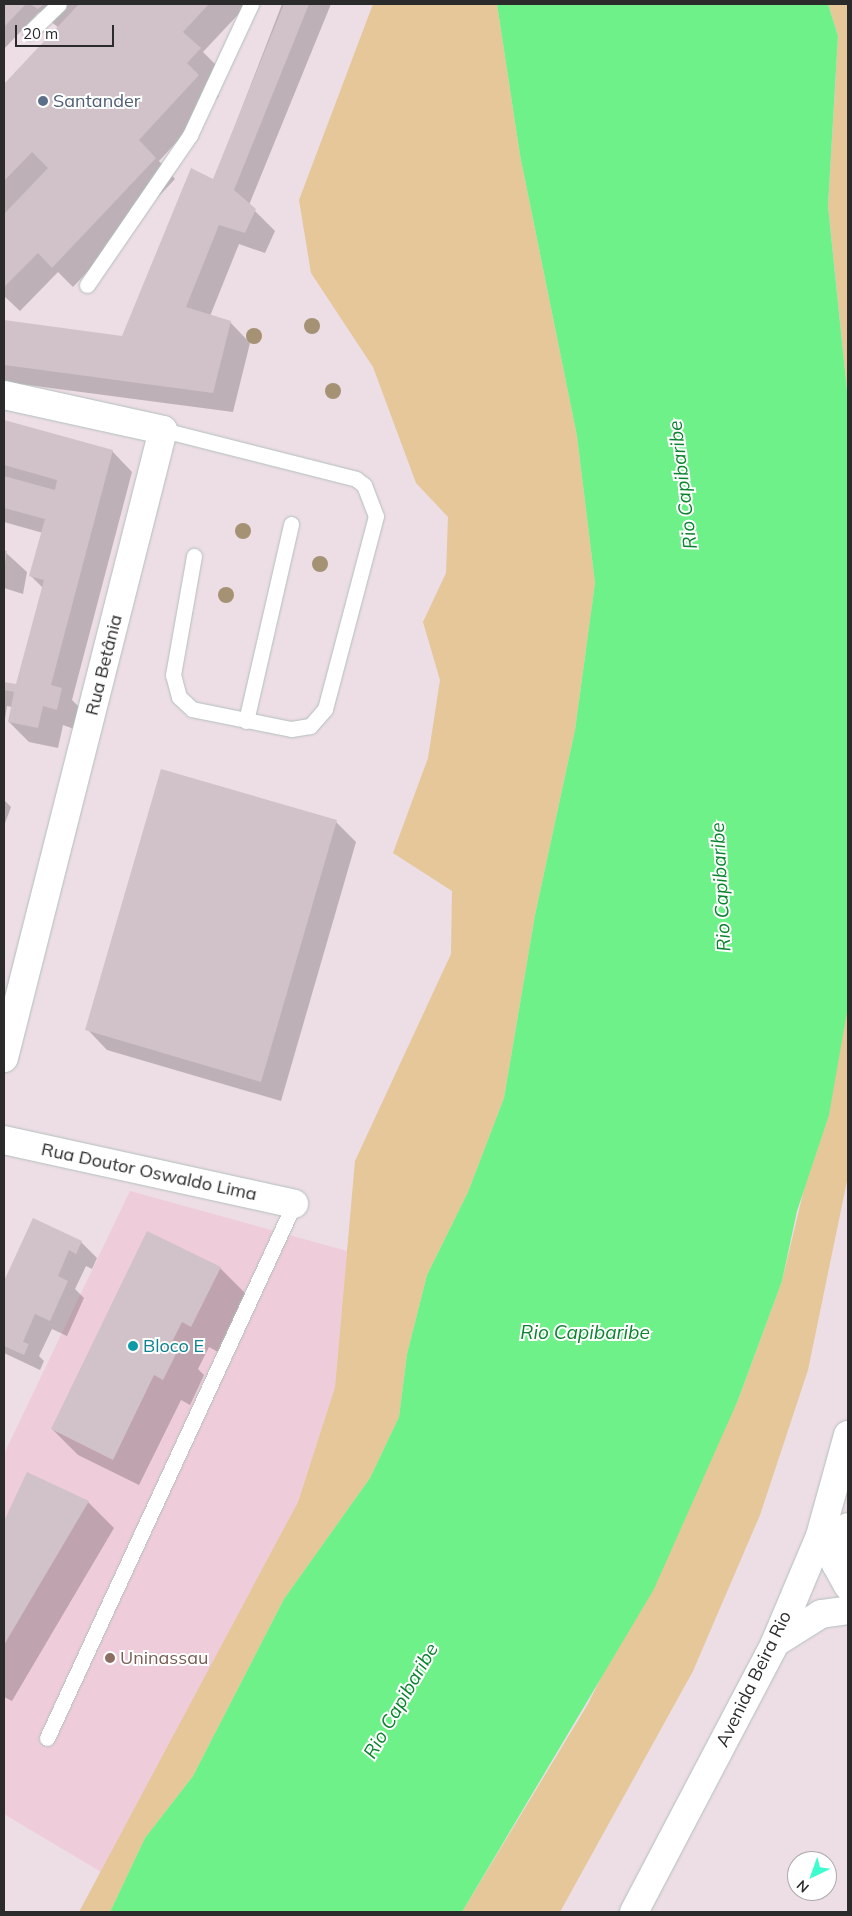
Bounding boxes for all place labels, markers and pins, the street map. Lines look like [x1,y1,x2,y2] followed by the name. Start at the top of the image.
[53,90,140,112] place label: Santander
[37,95,49,107] marker: Santander
[143,1335,204,1357] place label: Bloco E
[127,1340,139,1352] marker: Bloco E
[120,1647,208,1669] place label: Uninassau
[104,1652,116,1664] marker: Uninassau

